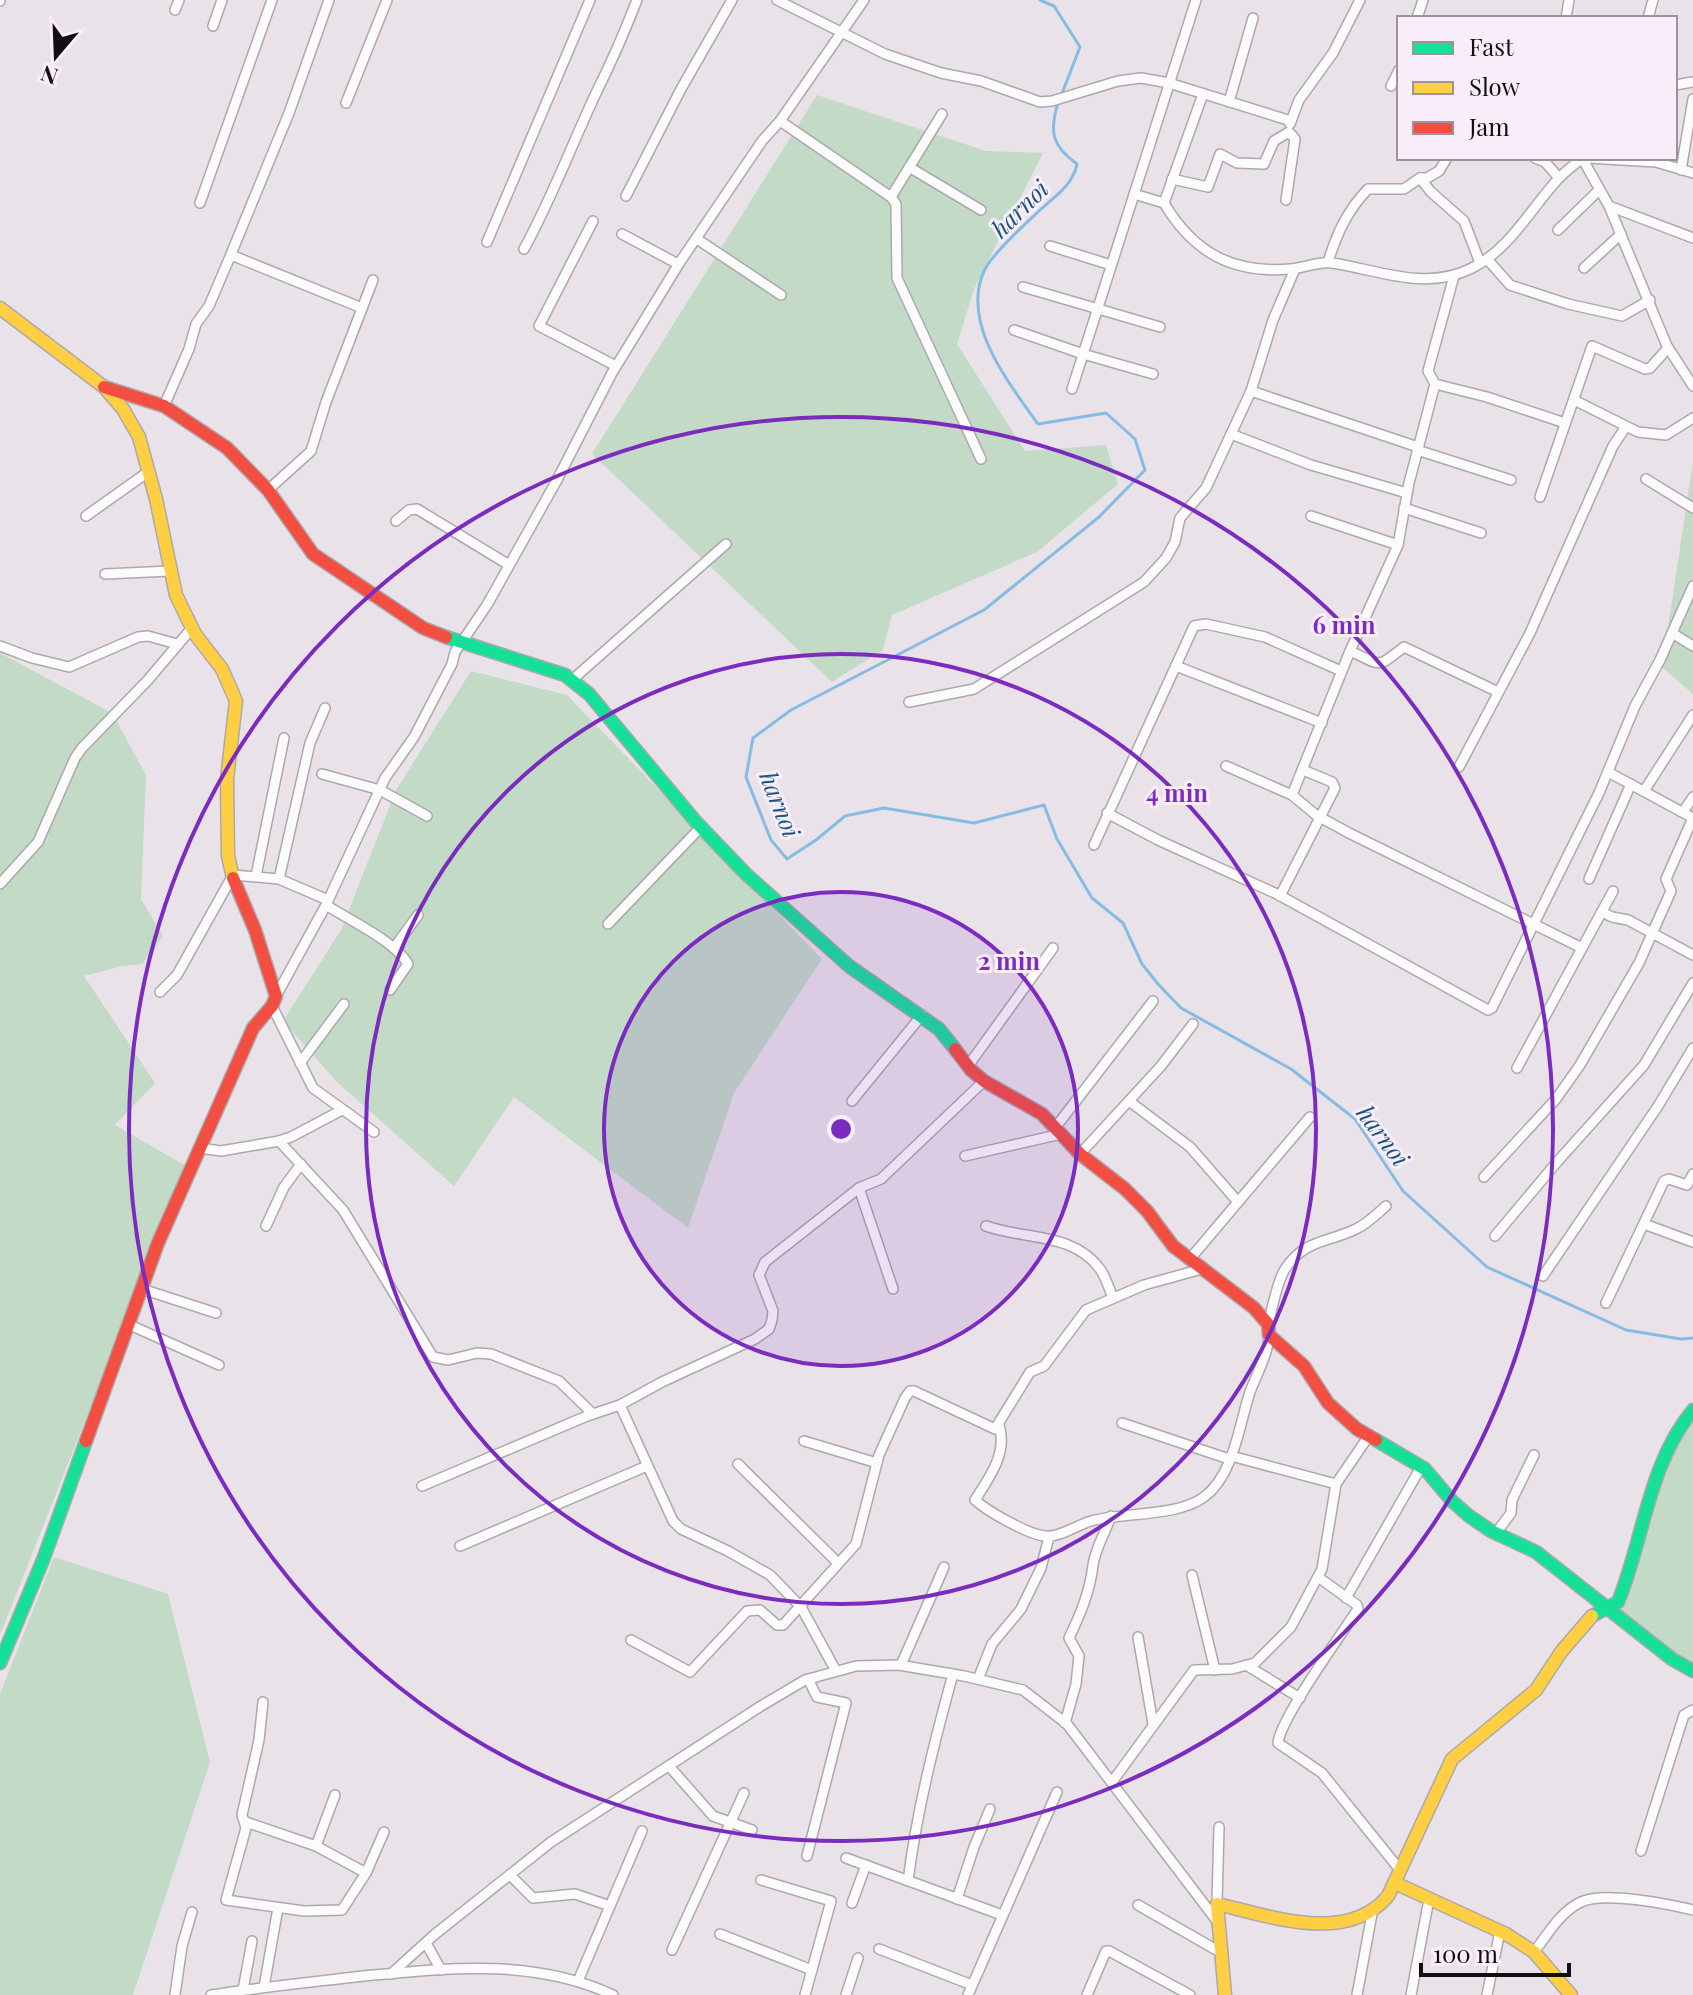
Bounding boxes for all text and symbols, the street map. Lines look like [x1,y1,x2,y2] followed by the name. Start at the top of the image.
[16,16,96,96] north arrow
[1397,16,1677,160] legend
[1469,30,1514,62] text: Fast
[37,59,62,93] text: N
[1469,70,1521,102] text: Slow
[1468,110,1510,142] text: Jam
[983,172,1055,244] water label: harnoi
[1312,608,1376,640] text: 6 min
[753,765,809,842] water label: harnoi
[1146,776,1208,808] text: 4 min
[978,944,1040,976] text: 2 min
[1350,1097,1418,1173] water label: harnoi
[827,1115,855,1143] centre of rings
[1421,1927,1569,1977] scale bar
[1433,1937,1498,1969] text: 100 m

